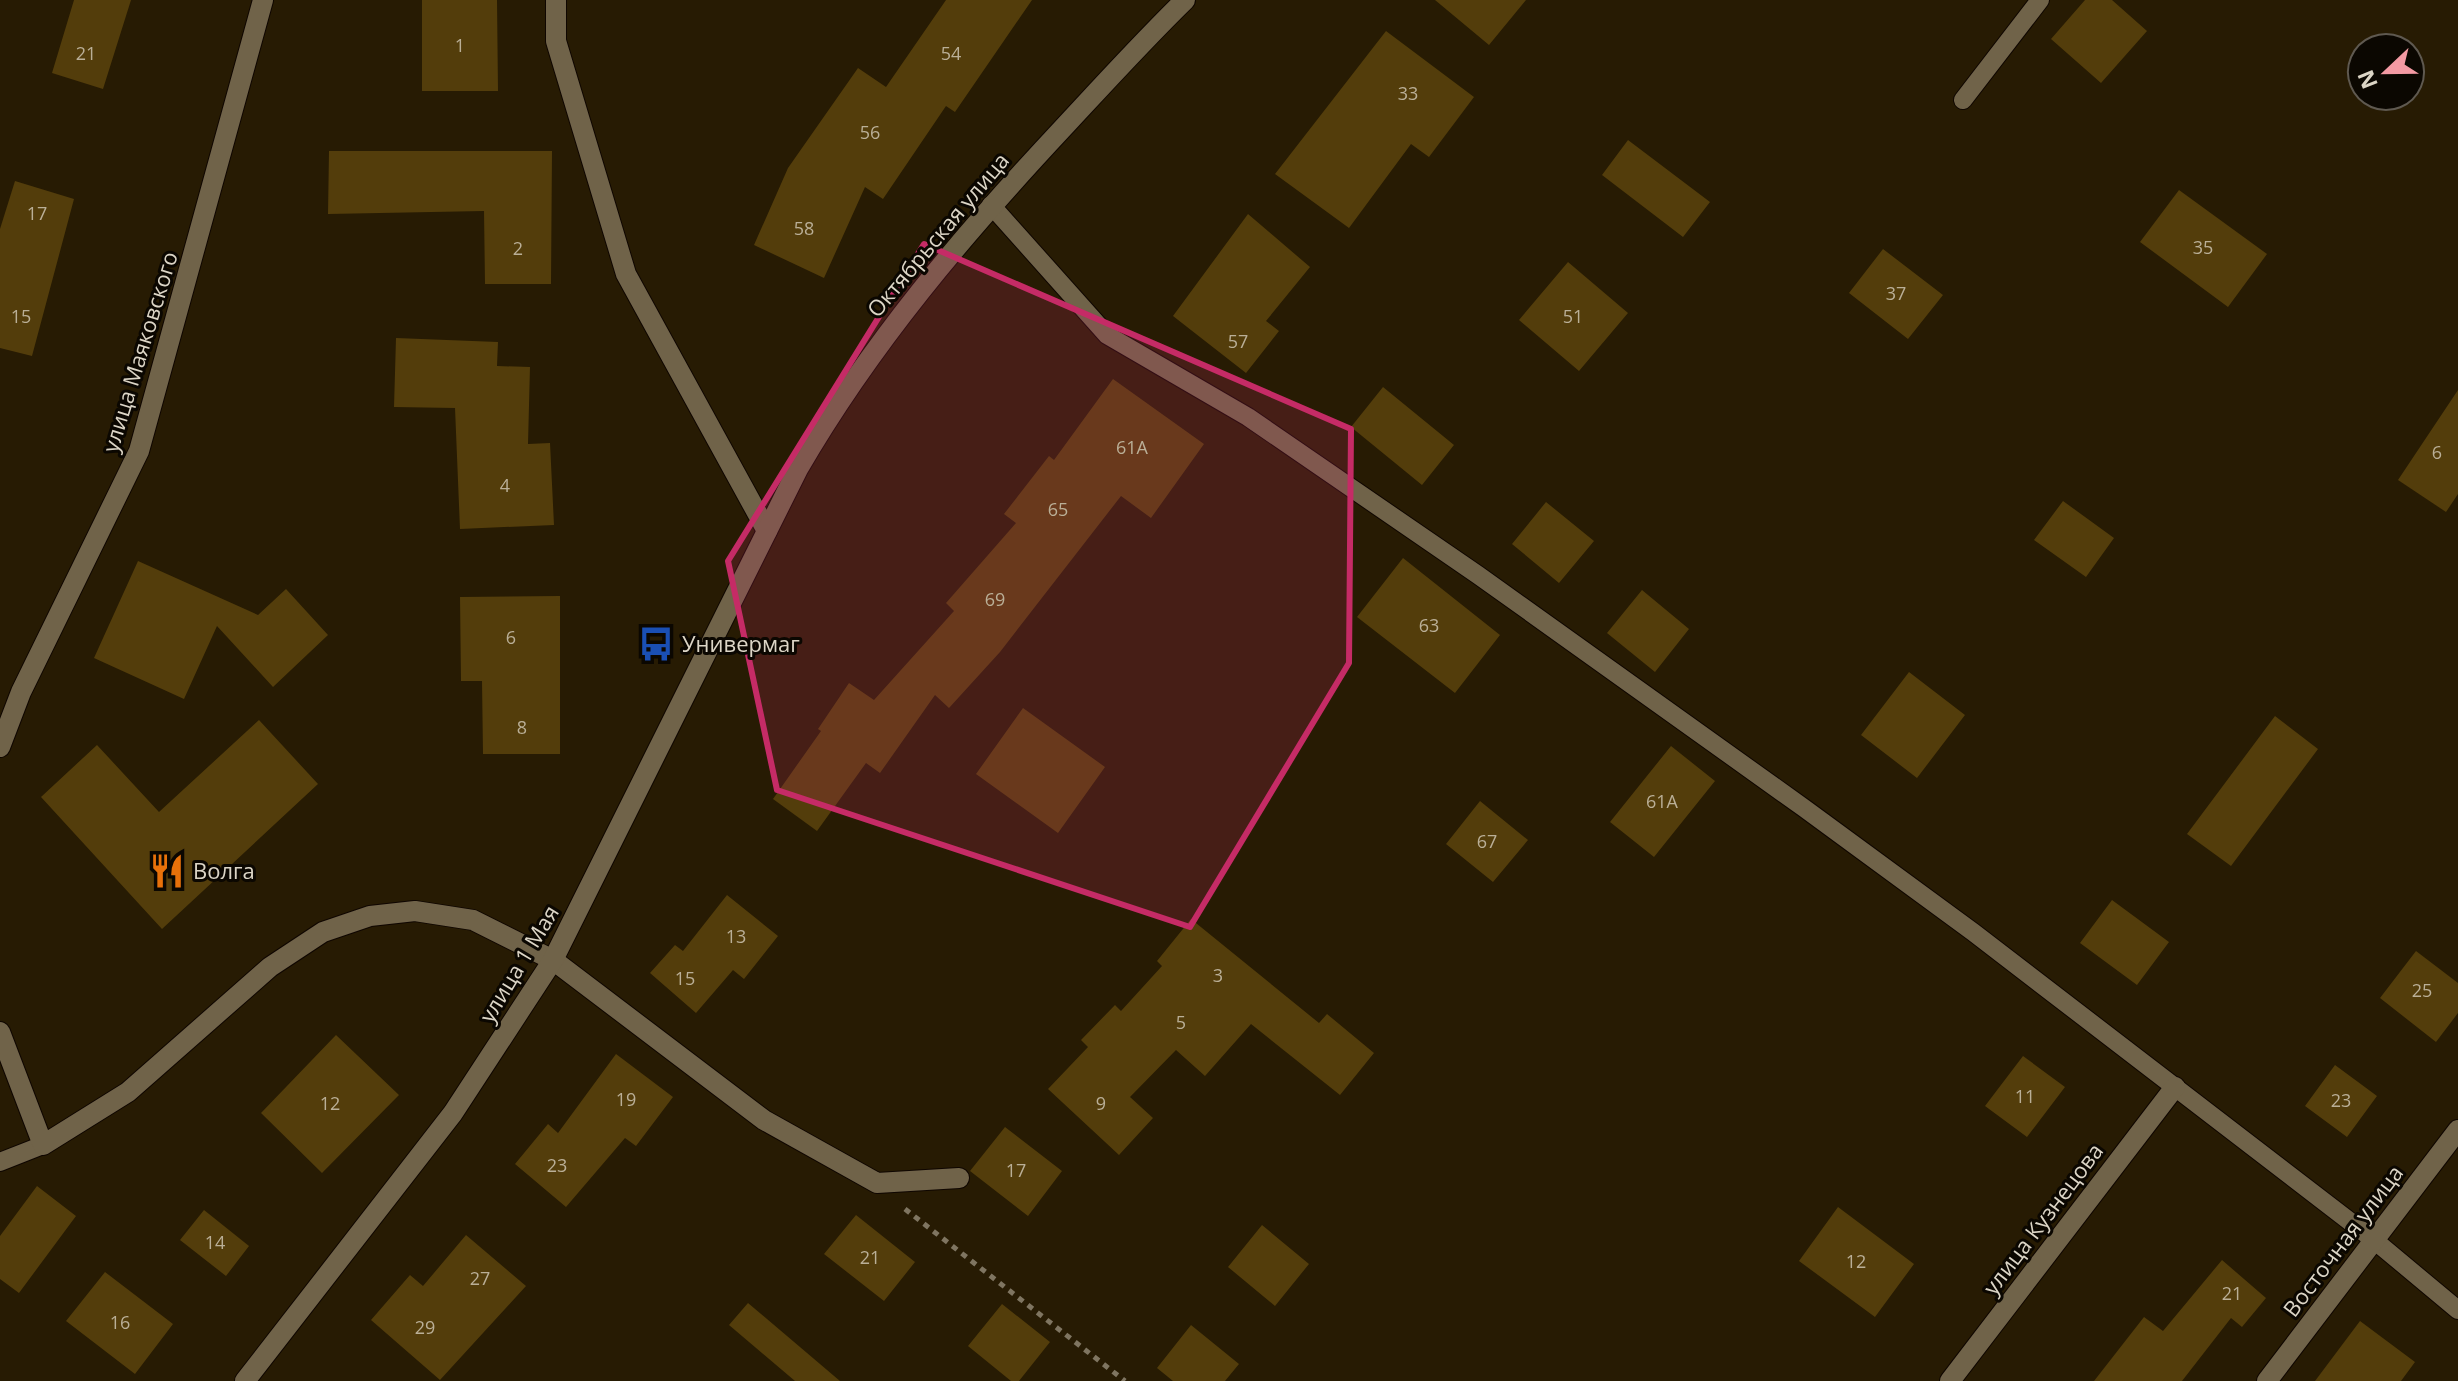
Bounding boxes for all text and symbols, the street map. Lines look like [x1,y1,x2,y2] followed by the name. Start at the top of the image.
[2346,32,2426,112] north arrow
[455,33,465,57] house number: 1
[76,41,96,65] house number: 21
[941,41,961,65] house number: 54
[2349,66,2384,94] text: N
[1398,81,1418,105] house number: 33
[860,120,880,144] house number: 56
[859,146,1015,323] street label: Октябрьская улица
[27,201,47,225] house number: 17
[794,216,814,240] house number: 58
[2193,235,2213,259] house number: 35
[513,236,523,260] house number: 2
[94,248,184,456] street label: улица Маяковского
[1886,281,1906,305] house number: 37
[11,304,31,328] house number: 15
[1563,304,1583,328] house number: 51
[1228,329,1248,353] house number: 57
[1116,435,1149,459] house number: 61А
[2432,440,2442,464] house number: 6
[500,473,510,497] house number: 4
[1048,497,1068,521] house number: 65
[985,587,1005,611] house number: 69
[1419,613,1439,637] house number: 63
[506,625,516,649] house number: 6
[637,625,675,663] bus stop icon: Универмаг
[682,628,800,658] place label: Универмаг
[517,715,527,739] house number: 8
[1646,789,1679,813] house number: 61А
[1477,829,1497,853] house number: 67
[148,852,186,890] restaurant icon: Волга
[193,855,255,885] place label: Волга
[471,899,565,1028] street label: улица 1 Мая
[726,924,746,948] house number: 13
[1213,963,1223,987] house number: 3
[675,966,695,990] house number: 15
[2412,978,2432,1002] house number: 25
[1176,1010,1186,1034] house number: 5
[2015,1084,2035,1108] house number: 11
[616,1087,636,1111] house number: 19
[2331,1088,2351,1112] house number: 23
[320,1091,340,1115] house number: 12
[1096,1091,1106,1115] house number: 9
[1975,1136,2109,1300] street label: улица Кузнецова
[547,1153,567,1177] house number: 23
[1006,1158,1026,1182] house number: 17
[2275,1158,2409,1322] street label: Восточная улица
[205,1230,225,1254] house number: 14
[860,1245,880,1269] house number: 21
[1846,1249,1866,1273] house number: 12
[470,1266,490,1290] house number: 27
[2222,1281,2242,1305] house number: 21
[110,1310,130,1334] house number: 16
[415,1315,435,1339] house number: 29

